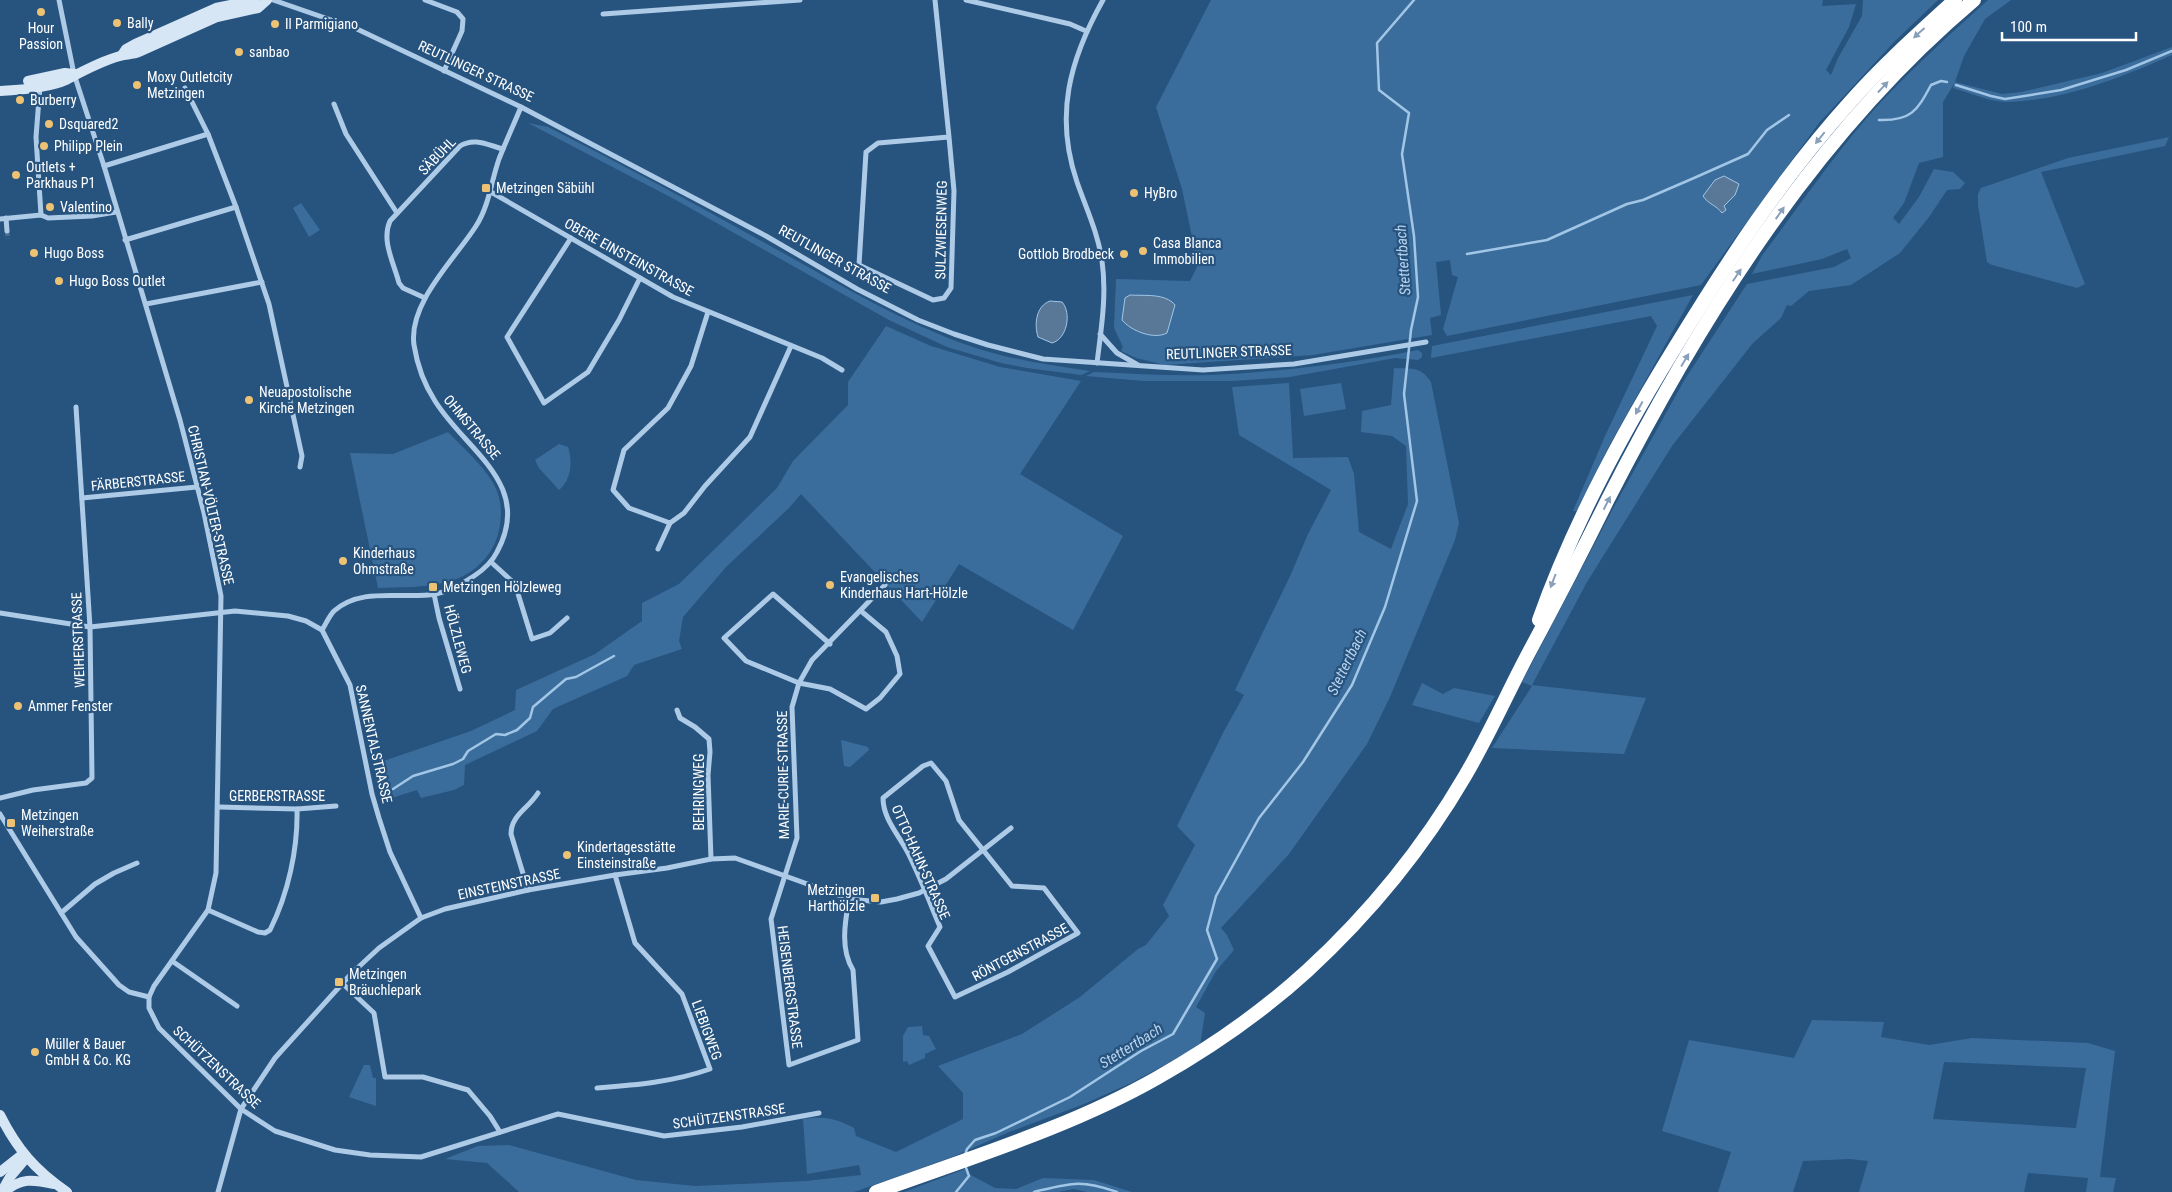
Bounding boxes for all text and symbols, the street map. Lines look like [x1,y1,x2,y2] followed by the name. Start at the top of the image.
[35,6,47,18] marker: Hour Passion
[2002,10,2136,42] scale bar
[127,15,154,31] place label: Bally
[285,16,358,32] place label: Il Parmigiano
[111,17,123,29] marker: Bally
[269,18,281,30] marker: Il Parmigiano
[2010,18,2047,36] text: 100 m
[19,20,63,52] place label: Hour Passion
[1913,27,1925,38] one-way arrow
[416,37,536,105] street label: REUTLINGER STRASSE
[249,44,290,60] place label: sanbao
[233,46,245,58] marker: sanbao
[147,69,233,101] place label: Moxy Outletcity Metzingen
[131,79,143,91] marker: Moxy Outletcity Metzingen
[1877,82,1889,94] one-way arrow
[30,92,77,108] place label: Burberry
[14,94,26,106] marker: Burberry
[59,116,119,132] place label: Dsquared2
[43,118,55,130] marker: Dsquared2
[1814,131,1825,144] one-way arrow
[415,134,459,178] street label: SÄBÜHL
[54,138,123,154] place label: Philipp Plein
[38,140,50,152] marker: Philipp Plein
[26,159,95,191] place label: Outlets + Parkhaus P1
[10,169,22,181] marker: Outlets + Parkhaus P1
[496,180,595,196] place label: Metzingen Säbühl
[932,180,950,280] street label: SULZWIESENWEG
[480,182,492,194] marker: Metzingen Säbühl
[1144,185,1177,201] place label: HyBro
[1128,187,1140,199] marker: HyBro
[60,199,112,215] place label: Valentino
[44,201,56,213] marker: Valentino
[1775,206,1785,220] one-way arrow
[562,215,696,299] street label: OBERE EINSTEINSTRASSE
[776,222,894,297] street label: REUTLINGER STRASSE
[1392,224,1414,296] water label: Stettertbach
[1153,235,1221,267] place label: Casa Blanca Immobilien
[44,245,104,261] place label: Hugo Boss
[1137,245,1149,257] marker: Casa Blanca Immobilien
[1018,246,1115,262] place label: Gottlob Brodbeck
[28,247,40,259] marker: Hugo Boss
[1118,248,1130,260] marker: Gottlob Brodbeck
[1733,269,1742,282] one-way arrow
[69,273,166,289] place label: Hugo Boss Outlet
[53,275,65,287] marker: Hugo Boss Outlet
[1166,342,1292,362] street label: REUTLINGER STRASSE
[1680,354,1689,367] one-way arrow
[259,384,355,416] place label: Neuapostolische Kirche Metzingen
[440,392,504,463] street label: OHMSTRASSE
[243,394,255,406] marker: Neuapostolische Kirche Metzingen
[1635,400,1643,415] one-way arrow
[185,424,237,587] street label: CHRISTIAN-VÖLTER-STRASSE
[90,468,186,494] street label: FÄRBERSTRASSE
[1603,495,1611,510] one-way arrow
[353,545,415,577] place label: Kinderhaus Ohmstraße
[337,555,349,567] marker: Kinderhaus Ohmstraße
[840,569,968,601] place label: Evangelisches Kinderhaus Hart-Hölzle
[1549,574,1557,589] one-way arrow
[443,579,561,595] place label: Metzingen Hölzleweg
[824,579,836,591] marker: Evangelisches Kinderhaus Hart-Hölzle
[427,581,439,593] marker: Metzingen Hölzleweg
[68,592,88,688] street label: WEIHERSTRASSE
[441,603,475,675] street label: HÖLZLEWEG
[1323,626,1371,698] water label: Stettertbach
[353,683,395,805] street label: SANNENTALSTRASSE
[28,698,113,714] place label: Ammer Fenster
[12,700,24,712] marker: Ammer Fenster
[774,710,792,840] street label: MARIE-CURIE-STRASSE
[691,753,707,831] street label: BEHRINGWEG
[229,788,325,804] street label: GERBERSTRASSE
[889,802,954,922] street label: OTTO-HAHN-STRASSE
[21,807,94,839] place label: Metzingen Weiherstraße
[5,817,17,829] marker: Metzingen Weiherstraße
[577,839,676,871] place label: Kindertagesstätte Einsteinstraße
[561,849,573,861] marker: Kindertagesstätte Einsteinstraße
[456,865,562,903] street label: EINSTEINSTRASSE
[807,882,865,914] place label: Metzingen Harthölzle
[869,892,881,904] marker: Metzingen Harthölzle
[969,920,1071,984] street label: RÖNTGENSTRASSE
[775,925,805,1049] street label: HEISENBERGSTRASSE
[349,966,422,998] place label: Metzingen Bräuchlepark
[333,976,345,988] marker: Metzingen Bräuchlepark
[689,998,725,1062] street label: LIEBIGWEG
[1096,1020,1166,1072] water label: Stettertbach
[170,1022,264,1112] street label: SCHÜTZENSTRASSE
[45,1036,131,1068] place label: Müller & Bauer GmbH & Co. KG
[29,1046,41,1058] marker: Müller & Bauer GmbH & Co. KG
[672,1100,786,1132] street label: SCHÜTZENSTRASSE

